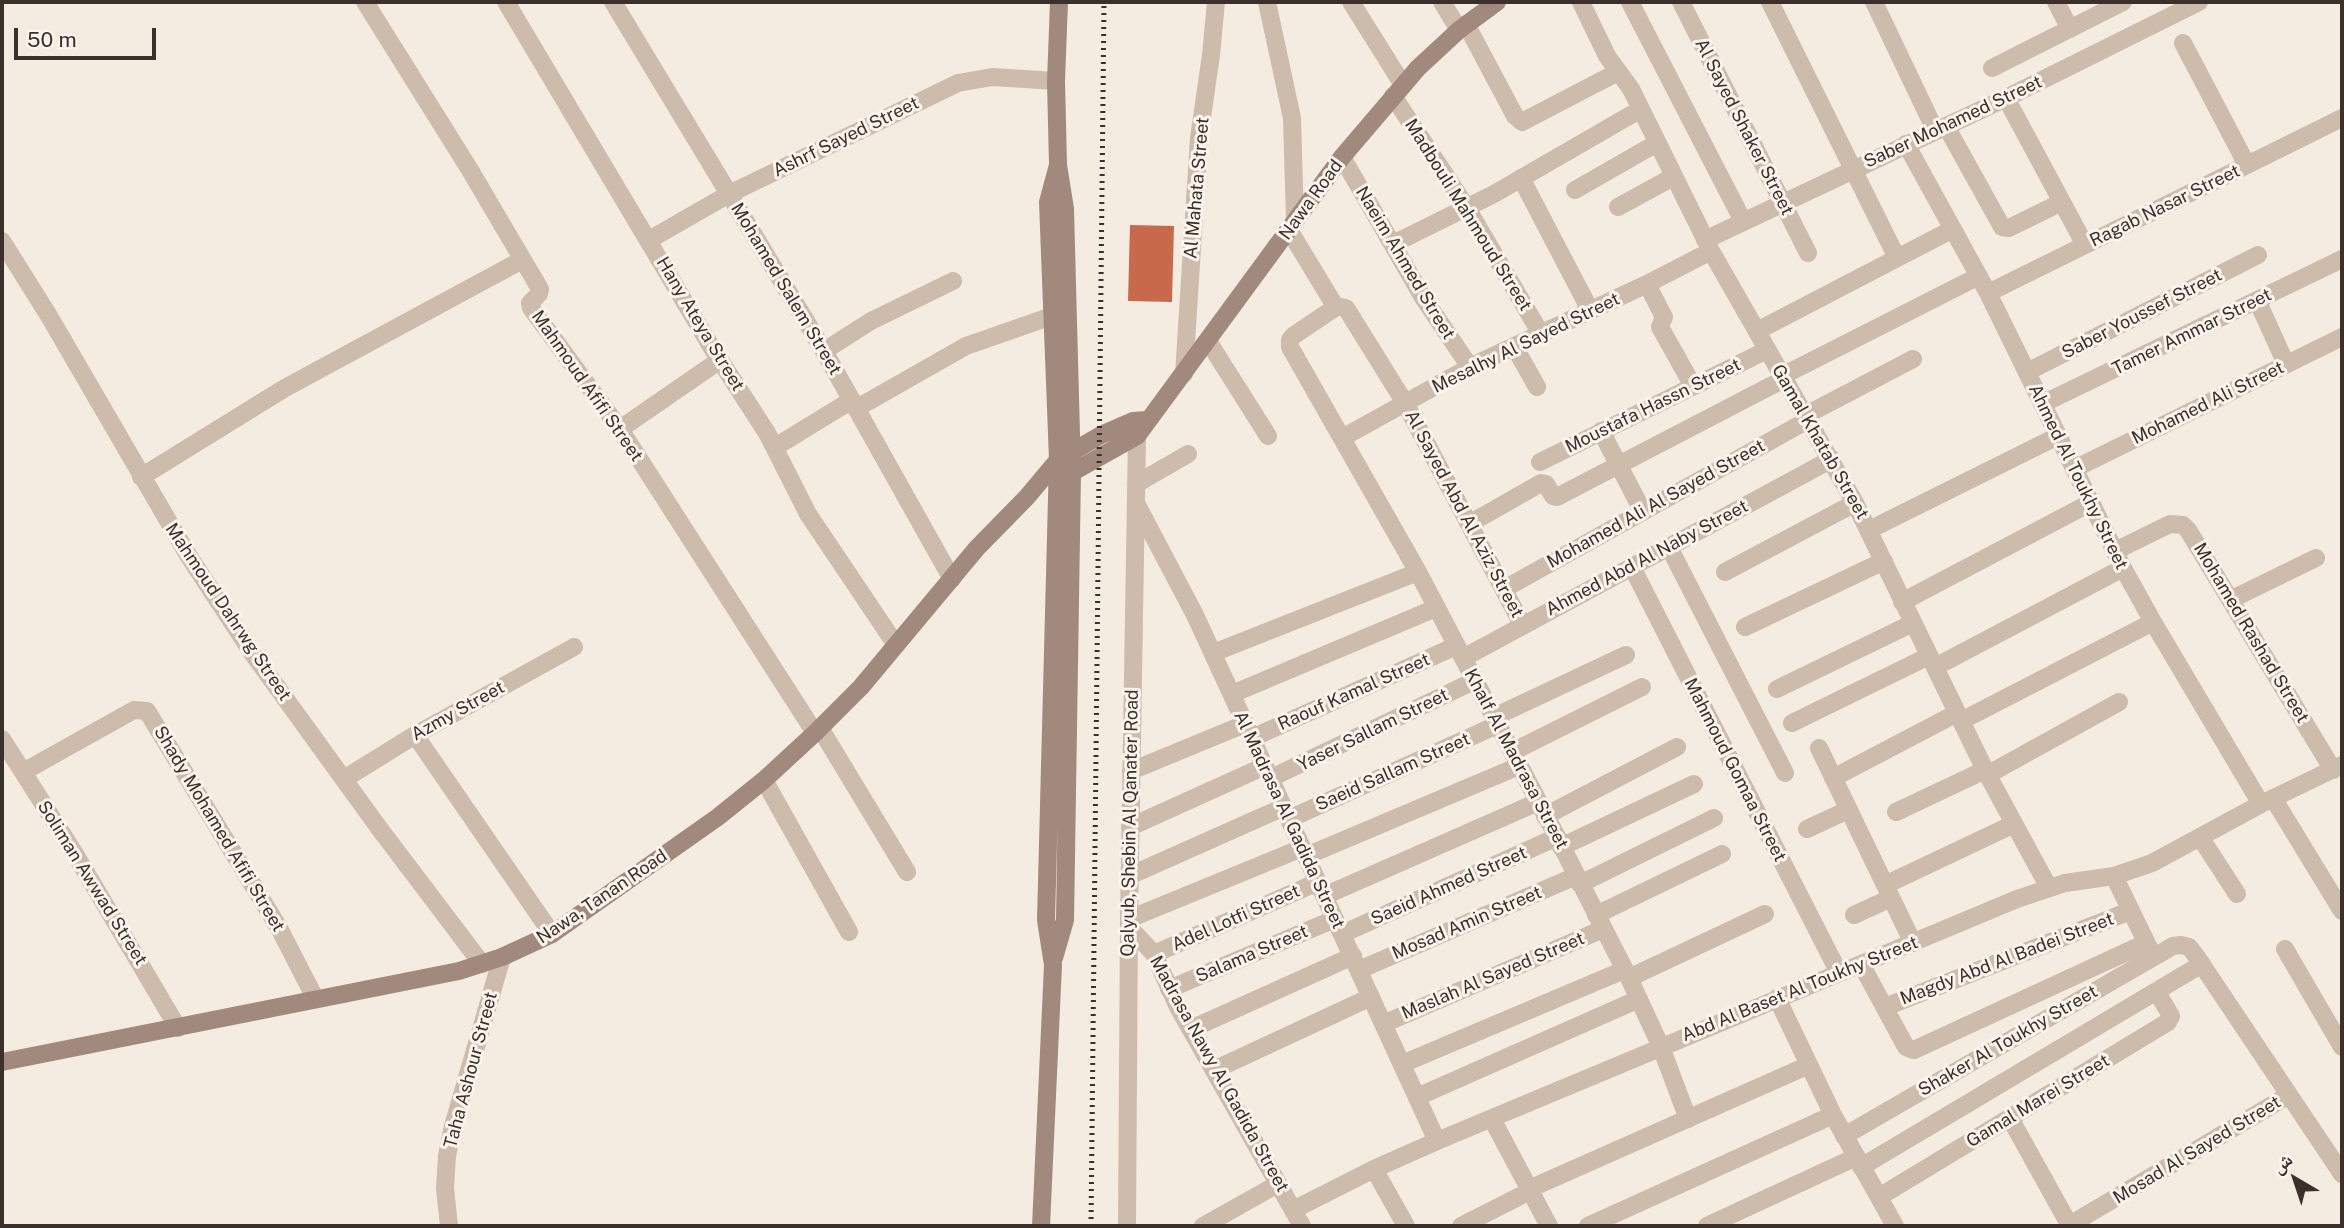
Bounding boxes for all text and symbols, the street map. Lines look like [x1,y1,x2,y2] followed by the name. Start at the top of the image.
[18,14,159,58] scale bar
[27,27,77,52] text: 50 m
[1690,35,1798,219] street label: Al Sayed Shaker Street
[1861,71,2045,173] street label: Saber Mohamed Street
[770,92,922,182] street label: Ashrf Sayed Street
[1400,115,1536,315] street label: Madbouli Mahmoud Street
[1180,116,1214,260] street label: Al Mahata Street
[1275,156,1347,244] street label: Nawa Road
[2086,160,2244,252] street label: Ragab Nasar Street
[1351,183,1459,343] street label: Naeim Ahmed Street
[726,199,846,379] street label: Mohamed Salem Street
[651,253,749,395] street label: Hany Ateya Street
[2058,264,2226,364] street label: Saber Youssef Street
[2109,284,2275,380] street label: Tamer Ammar Street
[1429,288,1623,398] street label: Mesalhy Al Sayed Street
[527,306,647,466] street label: Mahmoud Afifi Street
[1562,354,1744,458] street label: Moustafa Hassn Street
[2128,357,2288,449] street label: Mohamed Ali Street
[1767,361,1873,523] street label: Gamal Khatab Street
[2024,381,2132,573] street label: Ahmed Al Toukhy Street
[1400,407,1528,621] street label: Al Sayed Abd Al Aziz Street
[1543,435,1769,573] street label: Mohamed Ali Al Sayed Street
[1542,495,1752,621] street label: Ahmed Abd Al Naby Street
[160,519,296,705] street label: Mahmoud Dahrwg Street
[2189,539,2313,727] street label: Mohamed Rashad Street
[1275,649,1433,735] street label: Raouf Kamal Street
[1459,665,1573,853] street label: Khalf Al Madrasa Street
[1679,675,1791,865] street label: Mahmoud Gomaa Street
[408,677,508,745] street label: Azmy Street
[1294,684,1452,776] street label: Yaser Sallam Street
[1117,689,1143,957] street label: Qalyub, Shebin Al Qanater Road
[1229,708,1349,932] street label: Al Madrasa Al Gadida Street
[149,722,289,936] street label: Shady Mohamed Afifi Street
[1312,728,1474,816] street label: Saeid Sallam Street
[33,797,151,969] street label: Soliman Awwad Street
[1368,842,1530,930] street label: Saeid Ahmed Street
[533,845,671,949] street label: Nawa, Tanan Road
[1169,880,1303,956] street label: Adel Lotfi Street
[1389,882,1545,964] street label: Mosad Amin Street
[1897,908,2117,1010] street label: Magdy Abd Al Badei Street
[1193,921,1311,987] street label: Salama Street
[1398,928,1588,1024] street label: Maslah Al Sayed Street
[1679,932,1921,1046] street label: Abd Al Baset Al Toukhy Street
[1145,952,1293,1196] street label: Madrasa Nawy Al Gadida Street
[1915,981,2101,1101] street label: Shaker Al Toukhy Street
[440,989,502,1151] street label: Taha Ashour Street
[1963,1050,2113,1152] street label: Gamal Marei Street
[2109,1091,2285,1209] street label: Mosad Al Sayed Street
[2260,1144,2330,1214] north arrow
[2267,1148,2297,1178] text: ش

